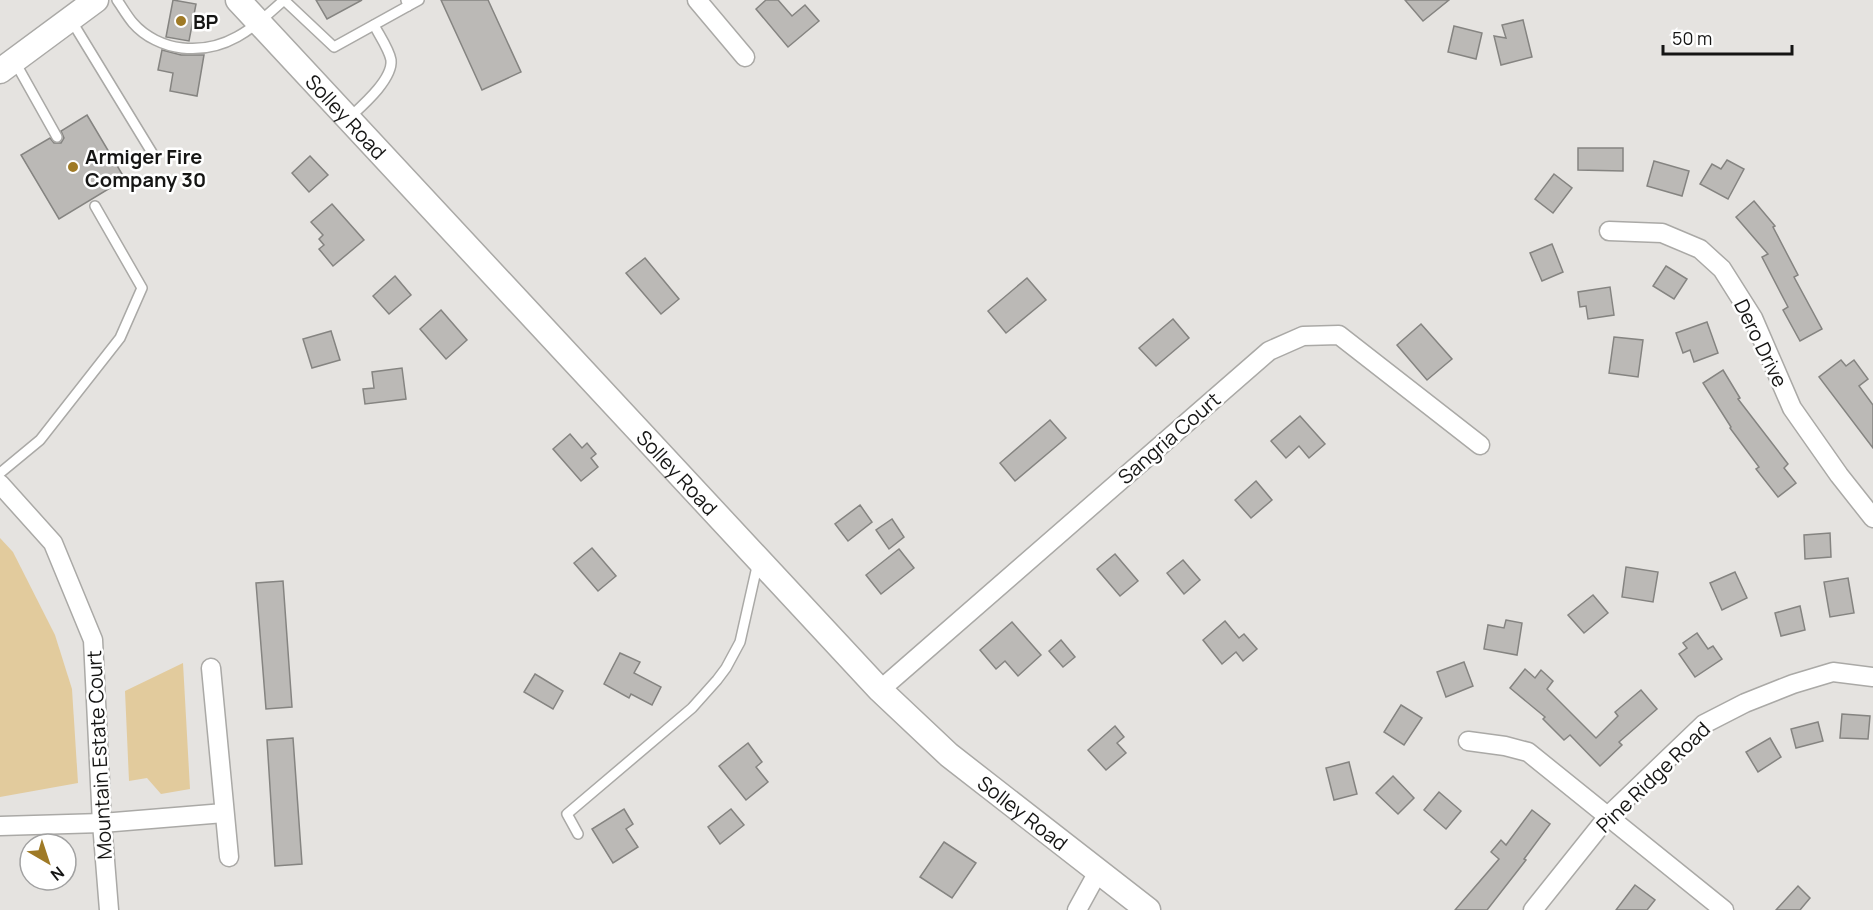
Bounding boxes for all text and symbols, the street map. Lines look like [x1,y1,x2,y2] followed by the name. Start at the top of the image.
[193,8,219,35] place label: BP
[174,14,188,28] marker: BP
[1663,18,1792,56] scale bar
[1672,26,1712,50] text: 50 m
[300,68,393,165] street label: Solley Road
[85,143,206,193] place label: Armiger Fire Company 30
[66,160,80,174] marker: Armiger Fire Company 30
[1728,295,1794,391] street label: Dero Drive
[1112,386,1226,490] street label: Sangria Court
[631,424,724,521] street label: Solley Road
[80,650,118,860] street label: Mountain Estate Court
[1590,716,1716,838] street label: Pine Ridge Road
[972,769,1073,856] street label: Solley Road
[18,832,78,892] north arrow
[46,861,69,886] text: N

